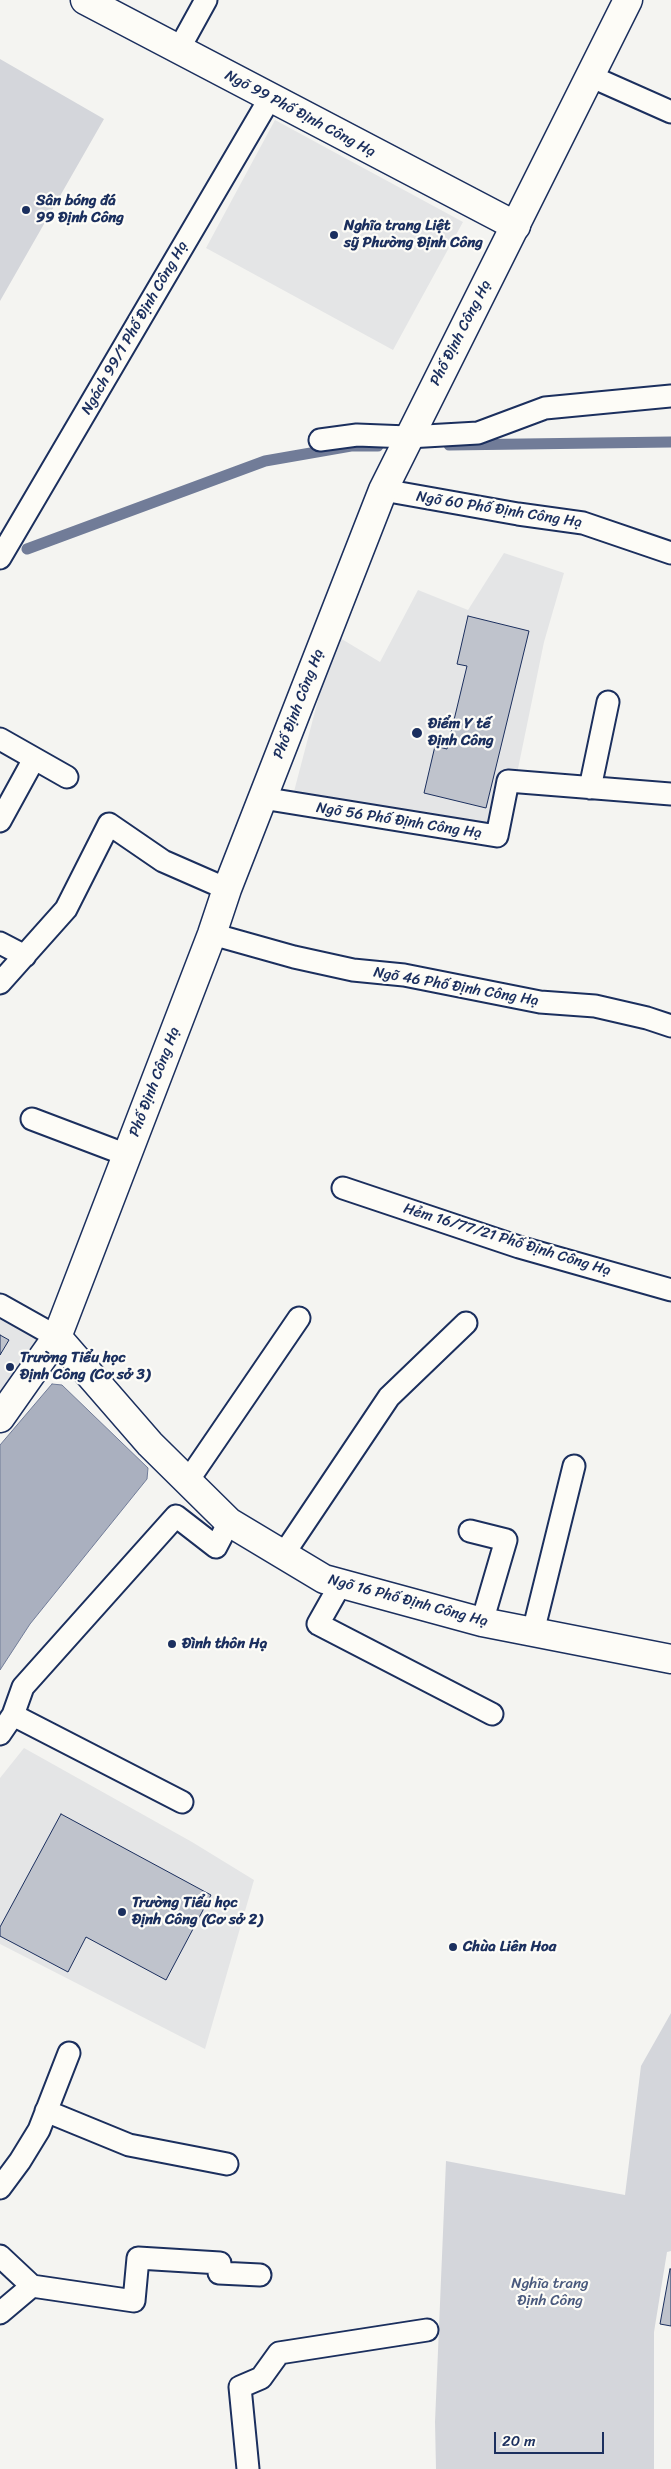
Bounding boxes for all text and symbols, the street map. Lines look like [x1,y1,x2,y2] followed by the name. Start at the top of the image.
[222,67,378,161] street label: Ngõ 99 Phố Định Công Hạ
[36,192,124,227] place label: Sân bóng đá 99 Định Công
[20,204,32,216] marker: Sân bóng đá 99 Định Công
[344,217,483,252] place label: Nghĩa trang Liệt sỹ Phường Định Công
[328,229,340,241] marker: Nghĩa trang Liệt sỹ Phường Định Công
[78,238,192,418] street label: Ngách 99/1 Phố Định Công Hạ
[427,277,495,389] street label: Phố Định Công Hạ
[415,488,583,532] street label: Ngõ 60 Phố Định Công Hạ
[270,647,328,761] street label: Phố Định Công Hạ
[428,715,494,750] place label: Điểm Y tế Định Công
[410,726,424,740] marker: Điểm Y tế Định Công
[315,799,483,843] street label: Ngõ 56 Phố Định Công Hạ
[372,964,540,1010] street label: Ngõ 46 Phố Định Công Hạ
[126,1025,184,1139] street label: Phố Định Công Hạ
[401,1200,613,1280] street label: Hẻm 16/77/21 Phố Định Công Hạ
[20,1349,150,1384] place label: Trường Tiểu học Định Công (Cơ sở 3)
[4,1361,16,1373] marker: Trường Tiểu học Định Công (Cơ sở 3)
[326,1571,490,1631] street label: Ngõ 16 Phố Định Công Hạ
[182,1635,267,1653] place label: Đình thôn Hạ
[166,1638,178,1650] marker: Đình thôn Hạ
[132,1894,262,1929] place label: Trường Tiểu học Định Công (Cơ sở 2)
[116,1906,128,1918] marker: Trường Tiểu học Định Công (Cơ sở 2)
[463,1938,556,1956] place label: Chùa Liên Hoa
[447,1941,459,1953] marker: Chùa Liên Hoa
[511,2275,589,2310] park label: Nghĩa trang Định Công
[496,2422,606,2454] scale bar
[502,2428,536,2454] text: 20 m

